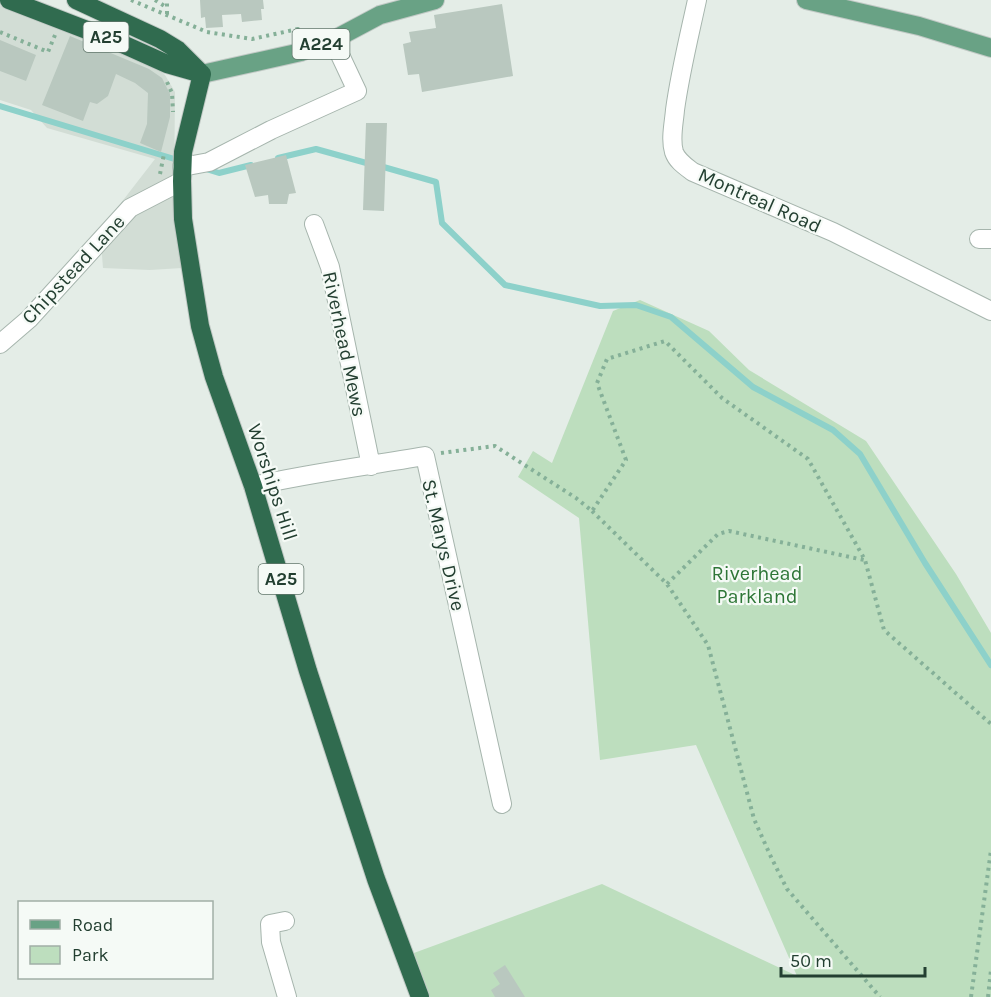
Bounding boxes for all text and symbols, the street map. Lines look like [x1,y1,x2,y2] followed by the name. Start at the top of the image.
[84,22,128,52] road number: A25
[292,29,350,59] road number: A224
[695,163,825,238] street label: Montreal Road
[17,210,130,329] street label: Chipstead Lane
[318,269,371,419] street label: Riverhead Mews
[243,421,302,543] street label: Worships Hill
[417,477,470,613] street label: St. Marys Drive
[712,562,802,608] park label: Riverhead Parkland
[258,564,304,594] road number: A25
[18,901,213,979] legend
[72,914,113,936] text: Road
[781,940,925,978] scale bar
[72,944,109,966] text: Park
[790,950,832,972] text: 50 m

